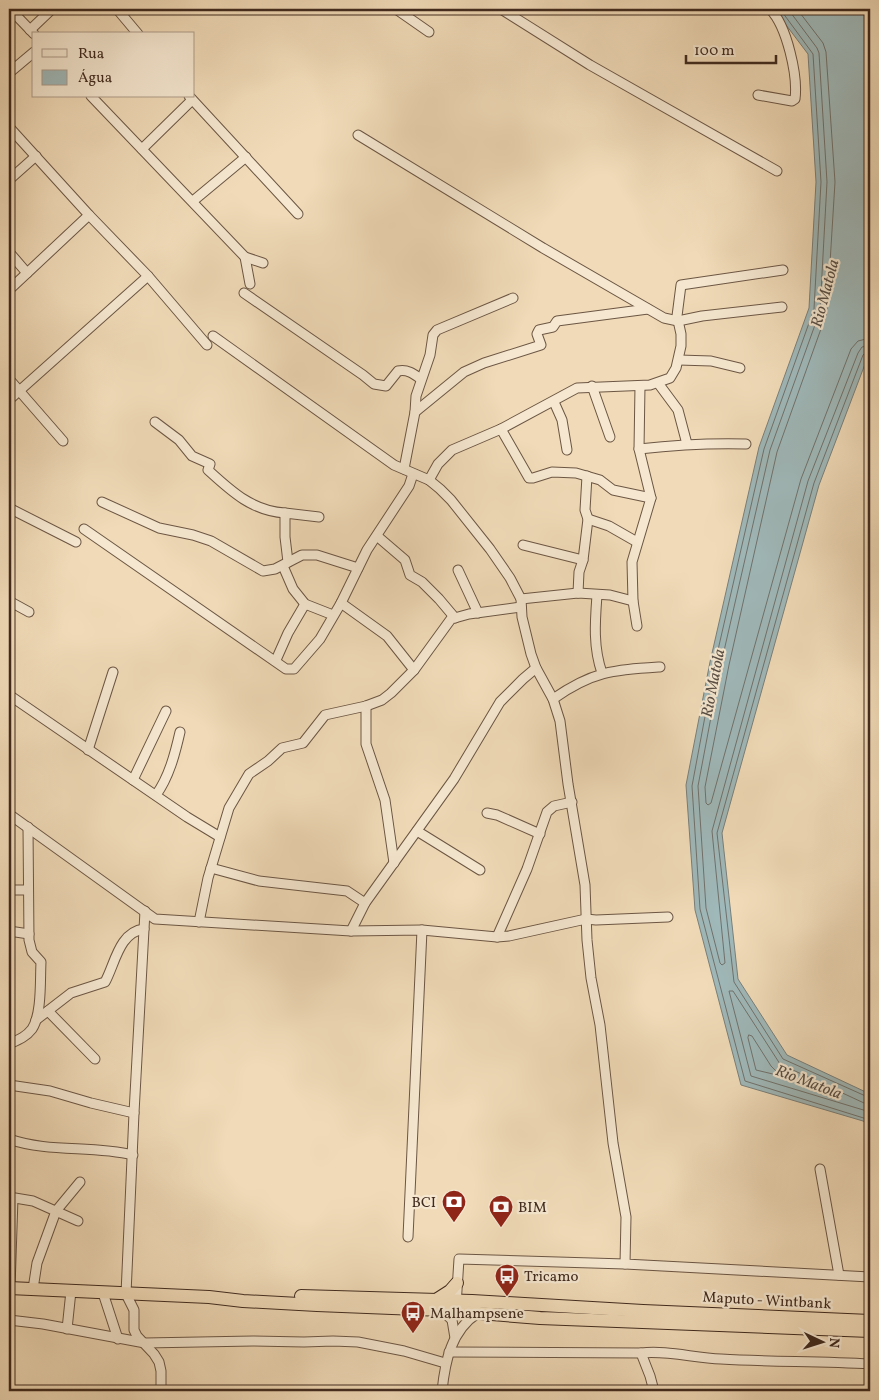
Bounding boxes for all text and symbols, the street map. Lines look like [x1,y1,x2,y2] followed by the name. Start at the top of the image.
[32,32,195,98] legend
[686,32,776,64] scale bar
[694,41,734,62] text: 100 m
[78,44,104,65] text: Rua
[78,68,112,89] text: Água
[806,257,846,330] water label: Rio Matola
[697,647,731,720] water label: Rio Matola
[772,1060,845,1106] water label: Rio Matola
[441,1189,467,1223] bank icon: BCI
[412,1193,436,1214] place label: BCI
[488,1194,514,1228] bank icon: BIM
[518,1198,547,1219] place label: BIM
[494,1263,520,1297] bus stop icon: Tricamo
[524,1267,578,1288] place label: Tricamo
[702,1288,832,1315] street label: Maputo - Wintbank
[400,1300,426,1334] bus stop icon: Malhampsene
[430,1304,524,1325] place label: Malhampsene
[796,1318,846,1368] north arrow
[824,1337,843,1349] text: N

